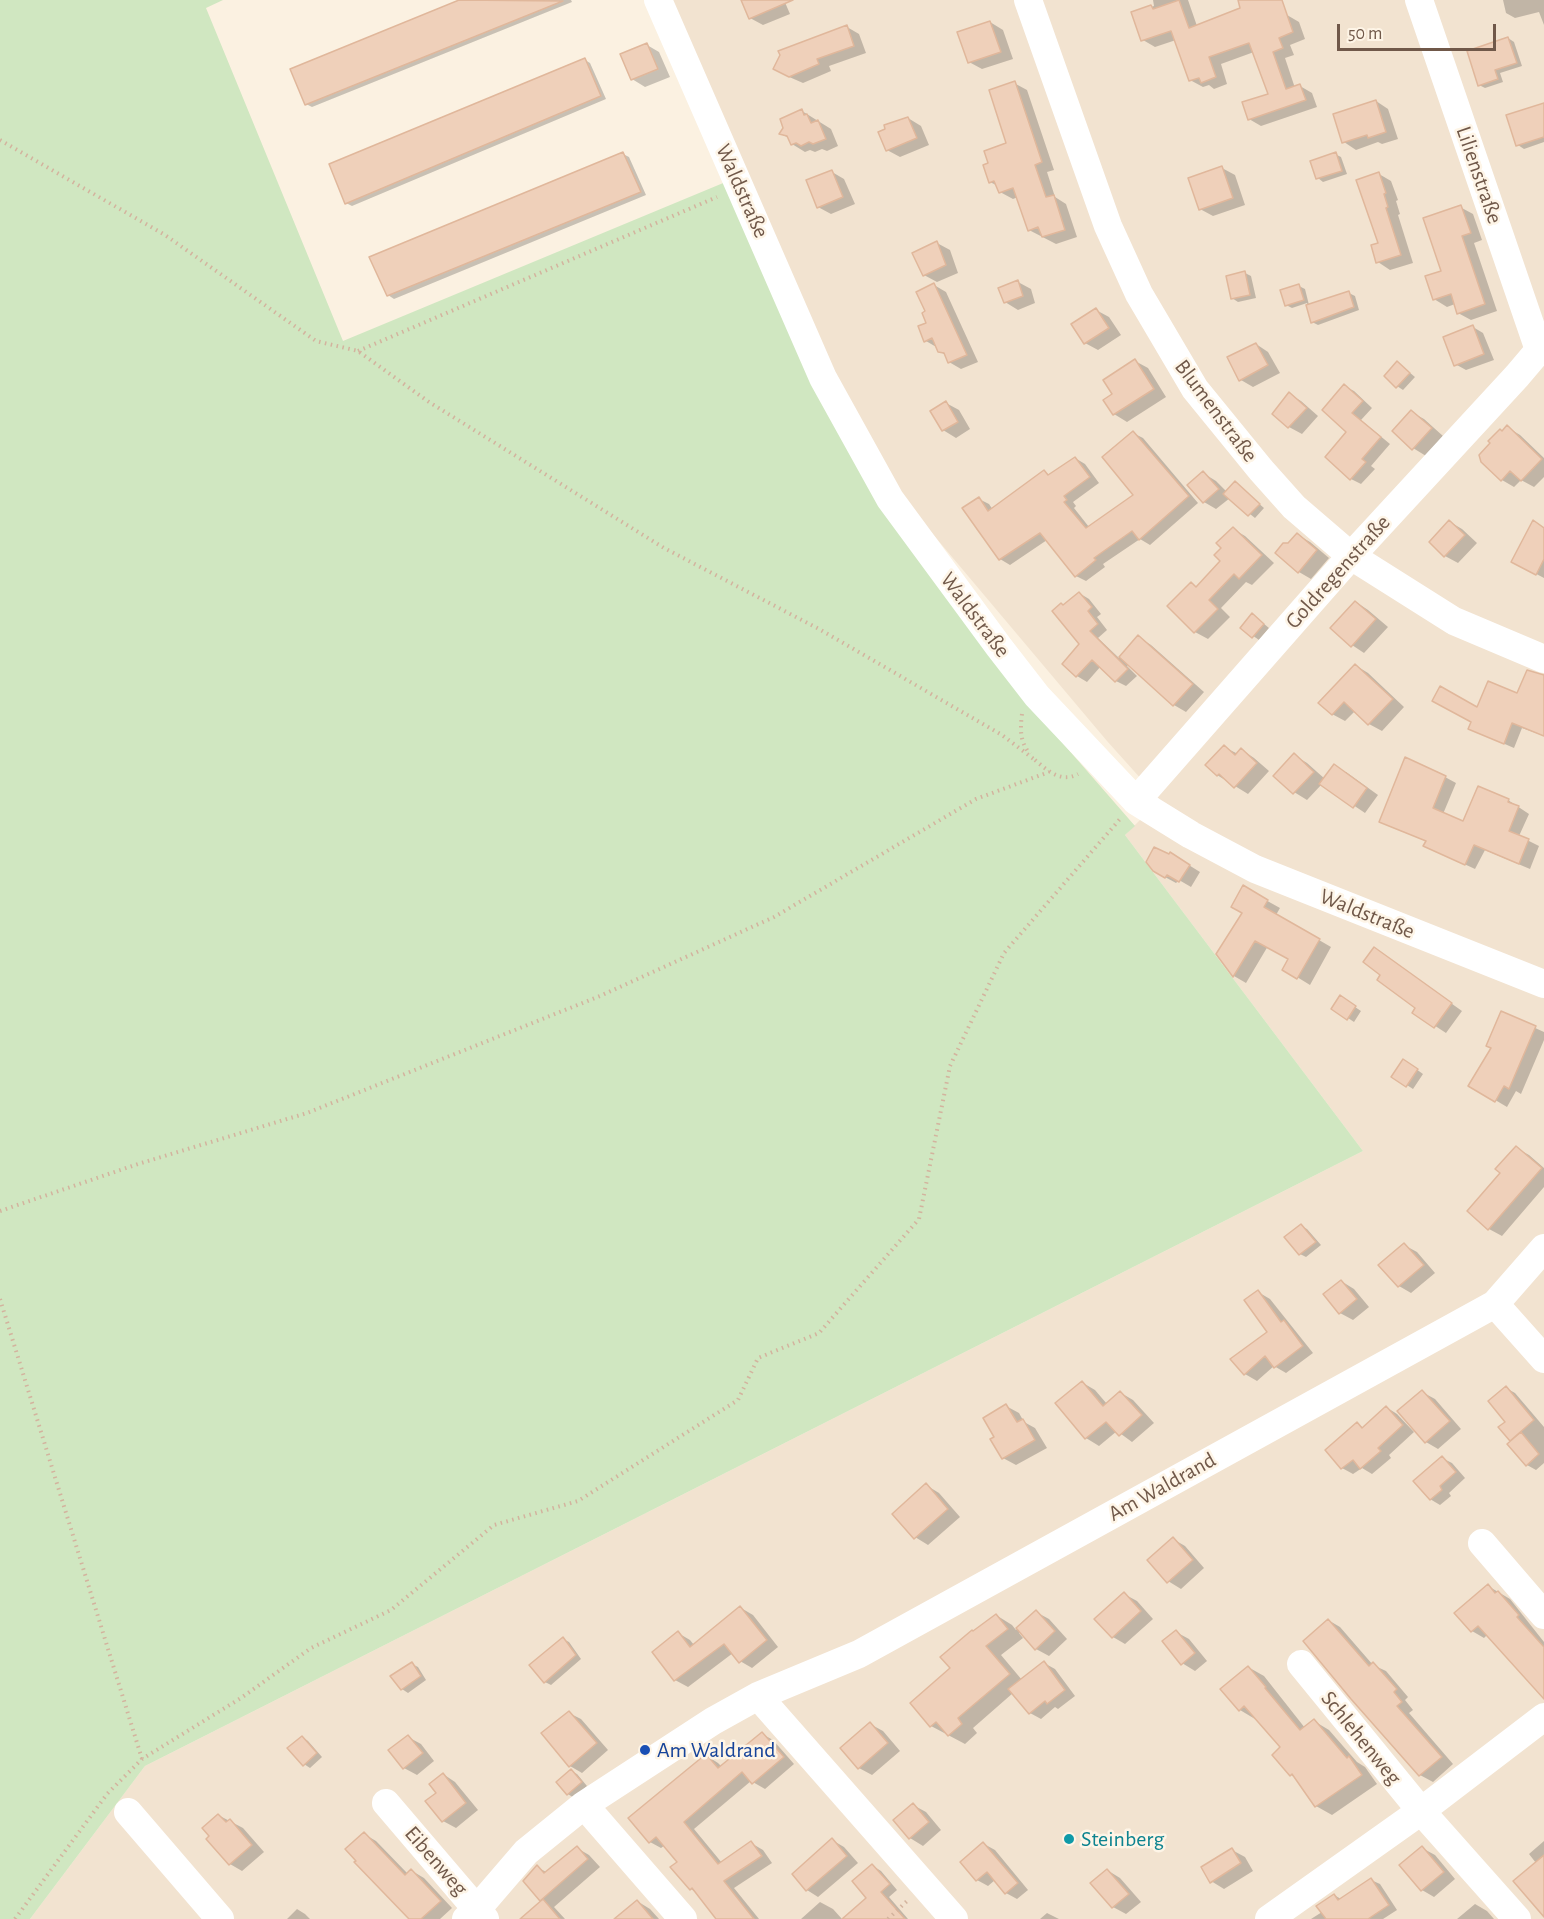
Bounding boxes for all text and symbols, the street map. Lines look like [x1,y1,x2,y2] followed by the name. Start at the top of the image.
[1340,12,1499,50] scale bar
[1348,25,1382,43] text: 50 m
[1450,123,1508,227] street label: Lilienstraße
[710,140,774,242] street label: Waldstraße
[1169,354,1263,468] street label: Blumenstraße
[1280,510,1396,634] street label: Goldregenstraße
[934,567,1016,663] street label: Waldstraße
[1316,883,1418,945] street label: Waldstraße
[1104,1447,1220,1527] street label: Am Waldrand
[1315,1686,1407,1790] street label: Schlehenweg
[657,1737,776,1763] place label: Am Waldrand
[638,1743,652,1757] marker: Am Waldrand
[399,1821,473,1901] street label: Eibenweg
[1081,1826,1164,1852] place label: Steinberg
[1062,1832,1076,1846] marker: Steinberg

